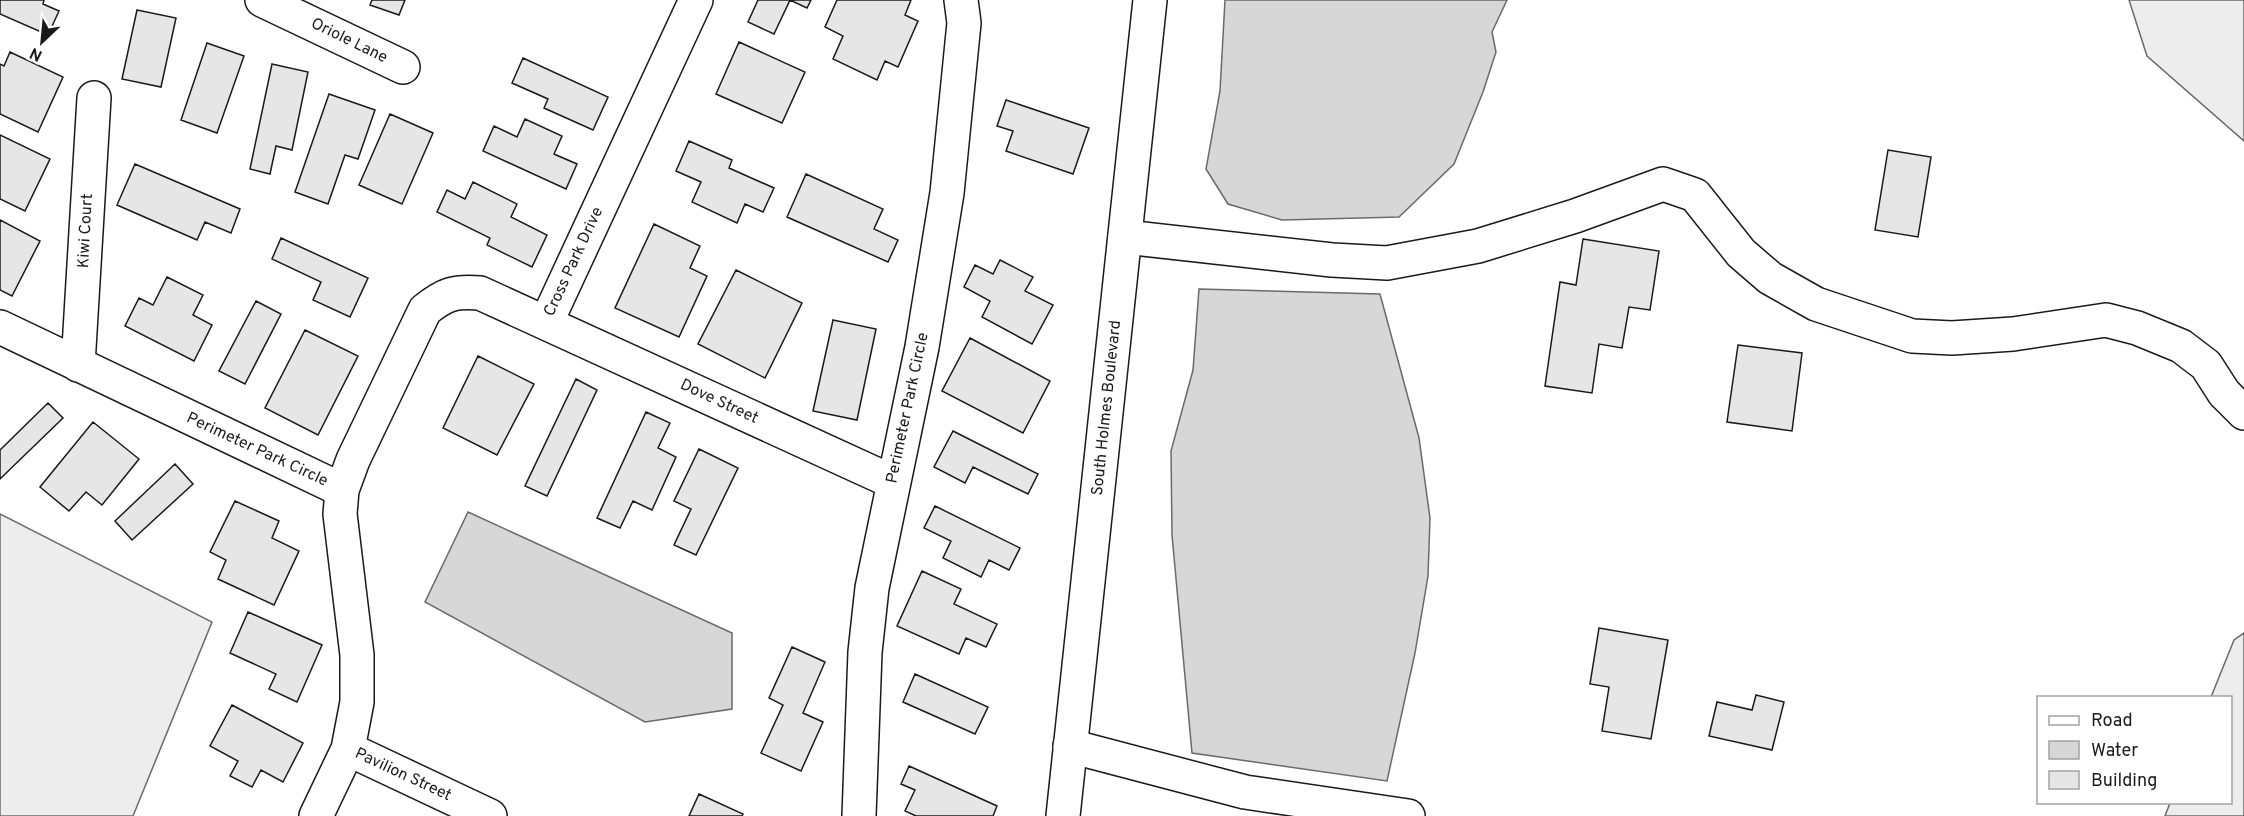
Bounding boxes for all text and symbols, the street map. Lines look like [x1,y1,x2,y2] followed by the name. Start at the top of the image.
[12,12,72,72] north arrow
[307,14,391,68] street label: Oriole Lane
[27,42,46,65] text: N
[74,193,98,269] street label: Kiwi Court
[540,204,608,320] street label: Cross Park Drive
[1088,319,1126,497] street label: South Holmes Boulevard
[882,331,934,485] street label: Perimeter Park Circle
[677,375,761,429] street label: Dove Street
[183,408,331,492] street label: Perimeter Park Circle
[2037,696,2232,804] legend
[2091,710,2133,733] text: Road
[2091,740,2138,763] text: Water
[351,744,455,806] street label: Pavilion Street
[2091,770,2157,793] text: Building

